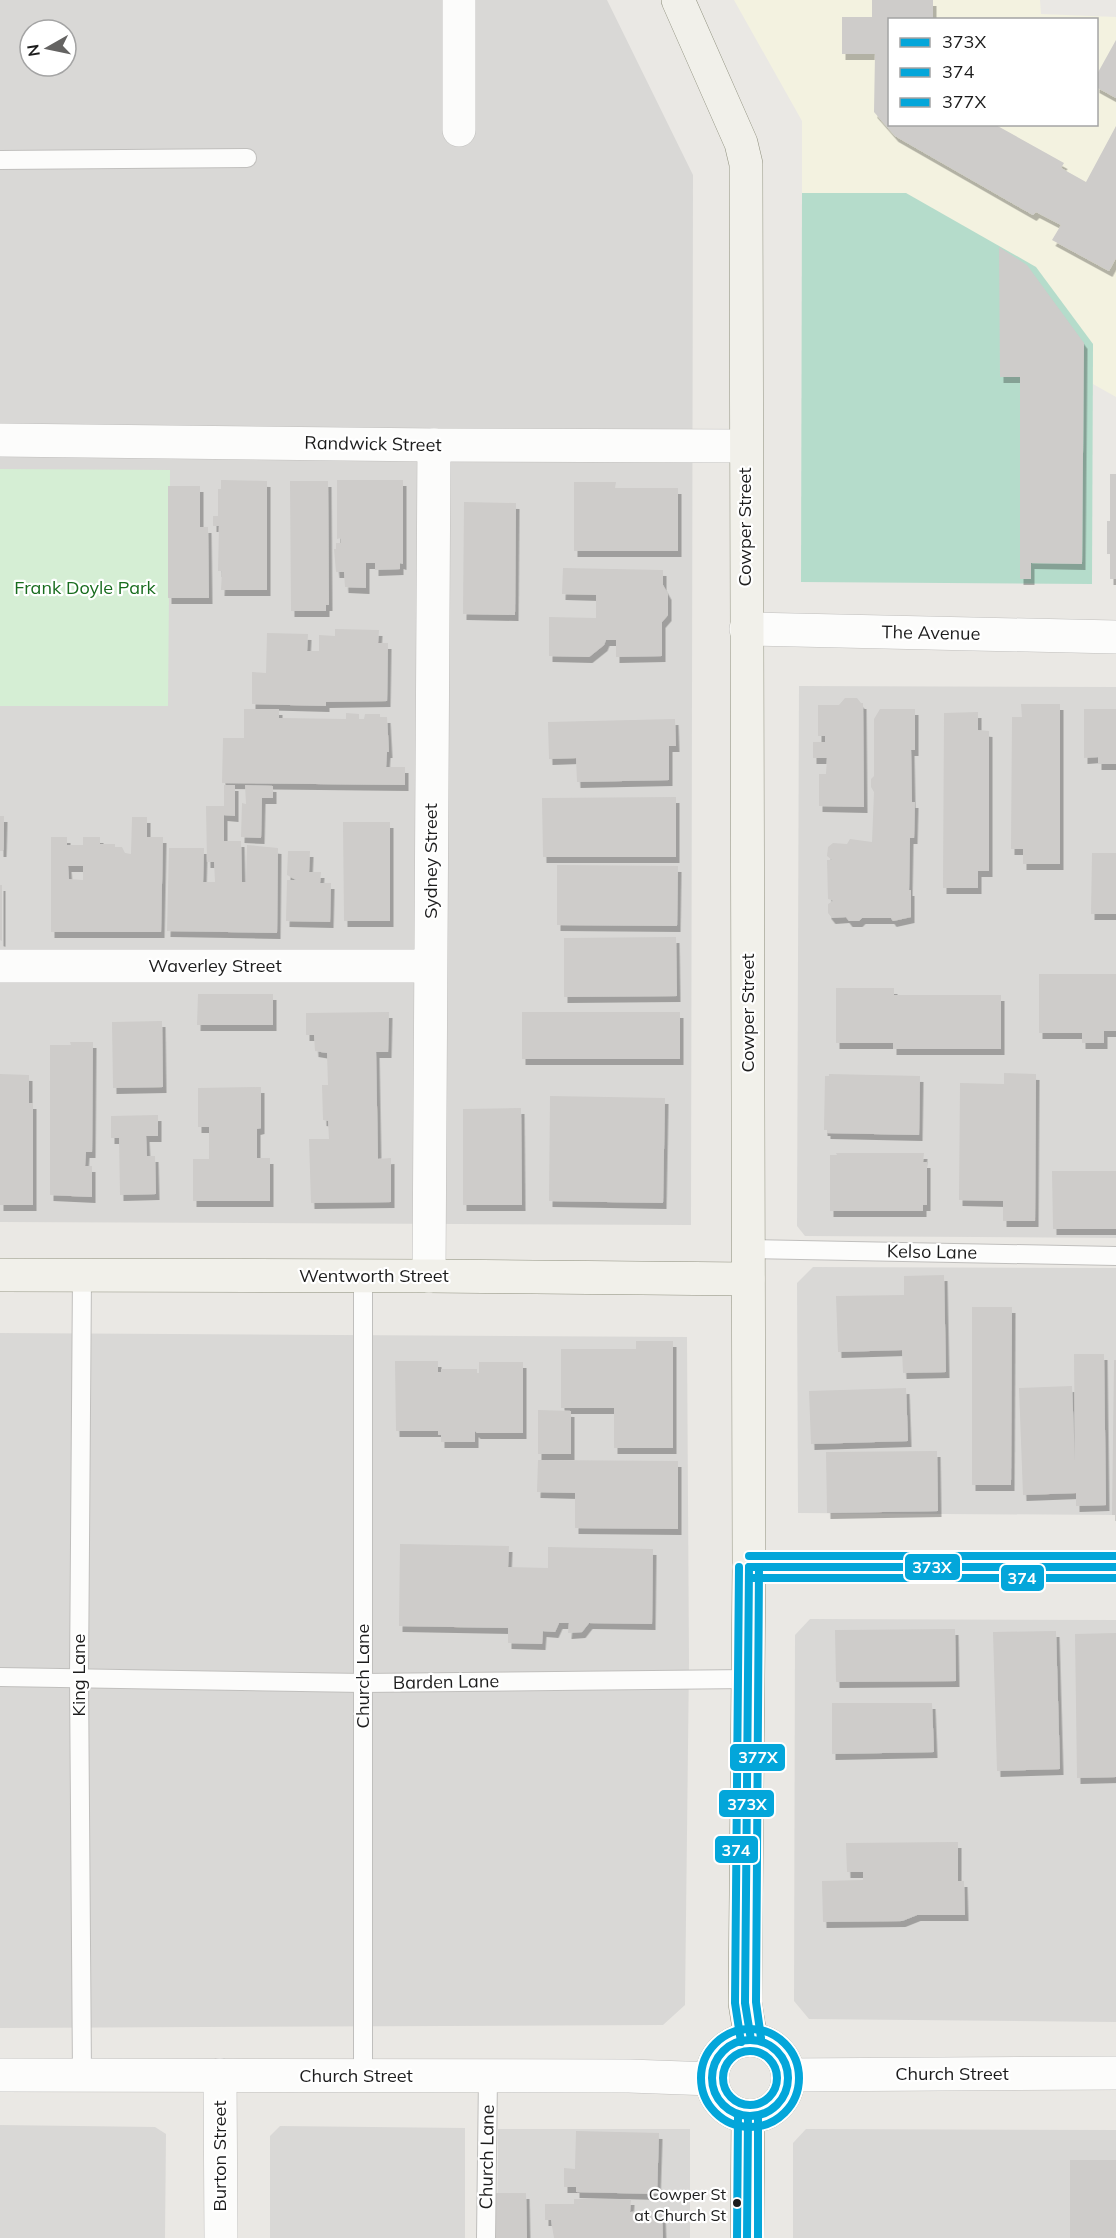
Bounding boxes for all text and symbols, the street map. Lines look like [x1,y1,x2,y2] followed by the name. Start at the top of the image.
[18,18,78,78] north arrow
[888,18,1098,126] legend
[942,30,986,53] text: 373X
[22,43,44,58] text: N
[942,60,975,83] text: 374
[942,90,986,113] text: 377X
[304,431,442,456] street label: Randwick Street
[733,467,756,587] street label: Cowper Street
[14,576,156,599] park label: Frank Doyle Park
[882,620,981,645] street label: The Avenue
[419,803,442,919] street label: Sydney Street
[736,953,759,1073] street label: Cowper Street
[148,954,282,977] street label: Waverley Street
[887,1239,977,1264] street label: Kelso Lane
[299,1264,449,1287] street label: Wentworth Street
[904,1553,961,1581] line badge: 373X
[912,1557,952,1577] text: 373X
[1000,1564,1045,1592] line badge: 374
[1008,1568,1037,1588] text: 374
[351,1624,374,1728] street label: Church Lane
[67,1634,90,1716] street label: King Lane
[393,1669,499,1694] street label: Barden Lane
[729,1743,786,1772] line badge: 377X
[738,1747,778,1767] text: 377X
[718,1789,775,1818] line badge: 373X
[727,1794,767,1814] text: 373X
[714,1835,759,1864] line badge: 374
[722,1840,751,1860] text: 374
[895,2062,1009,2085] street label: Church Street
[299,2064,413,2087] street label: Church Street
[208,2100,231,2212] street label: Burton Street
[474,2104,499,2210] street label: Church Lane
[634,2184,726,2225] place label: Cowper St at Church St
[731,2197,743,2209] marker: Cowper St at Church St

